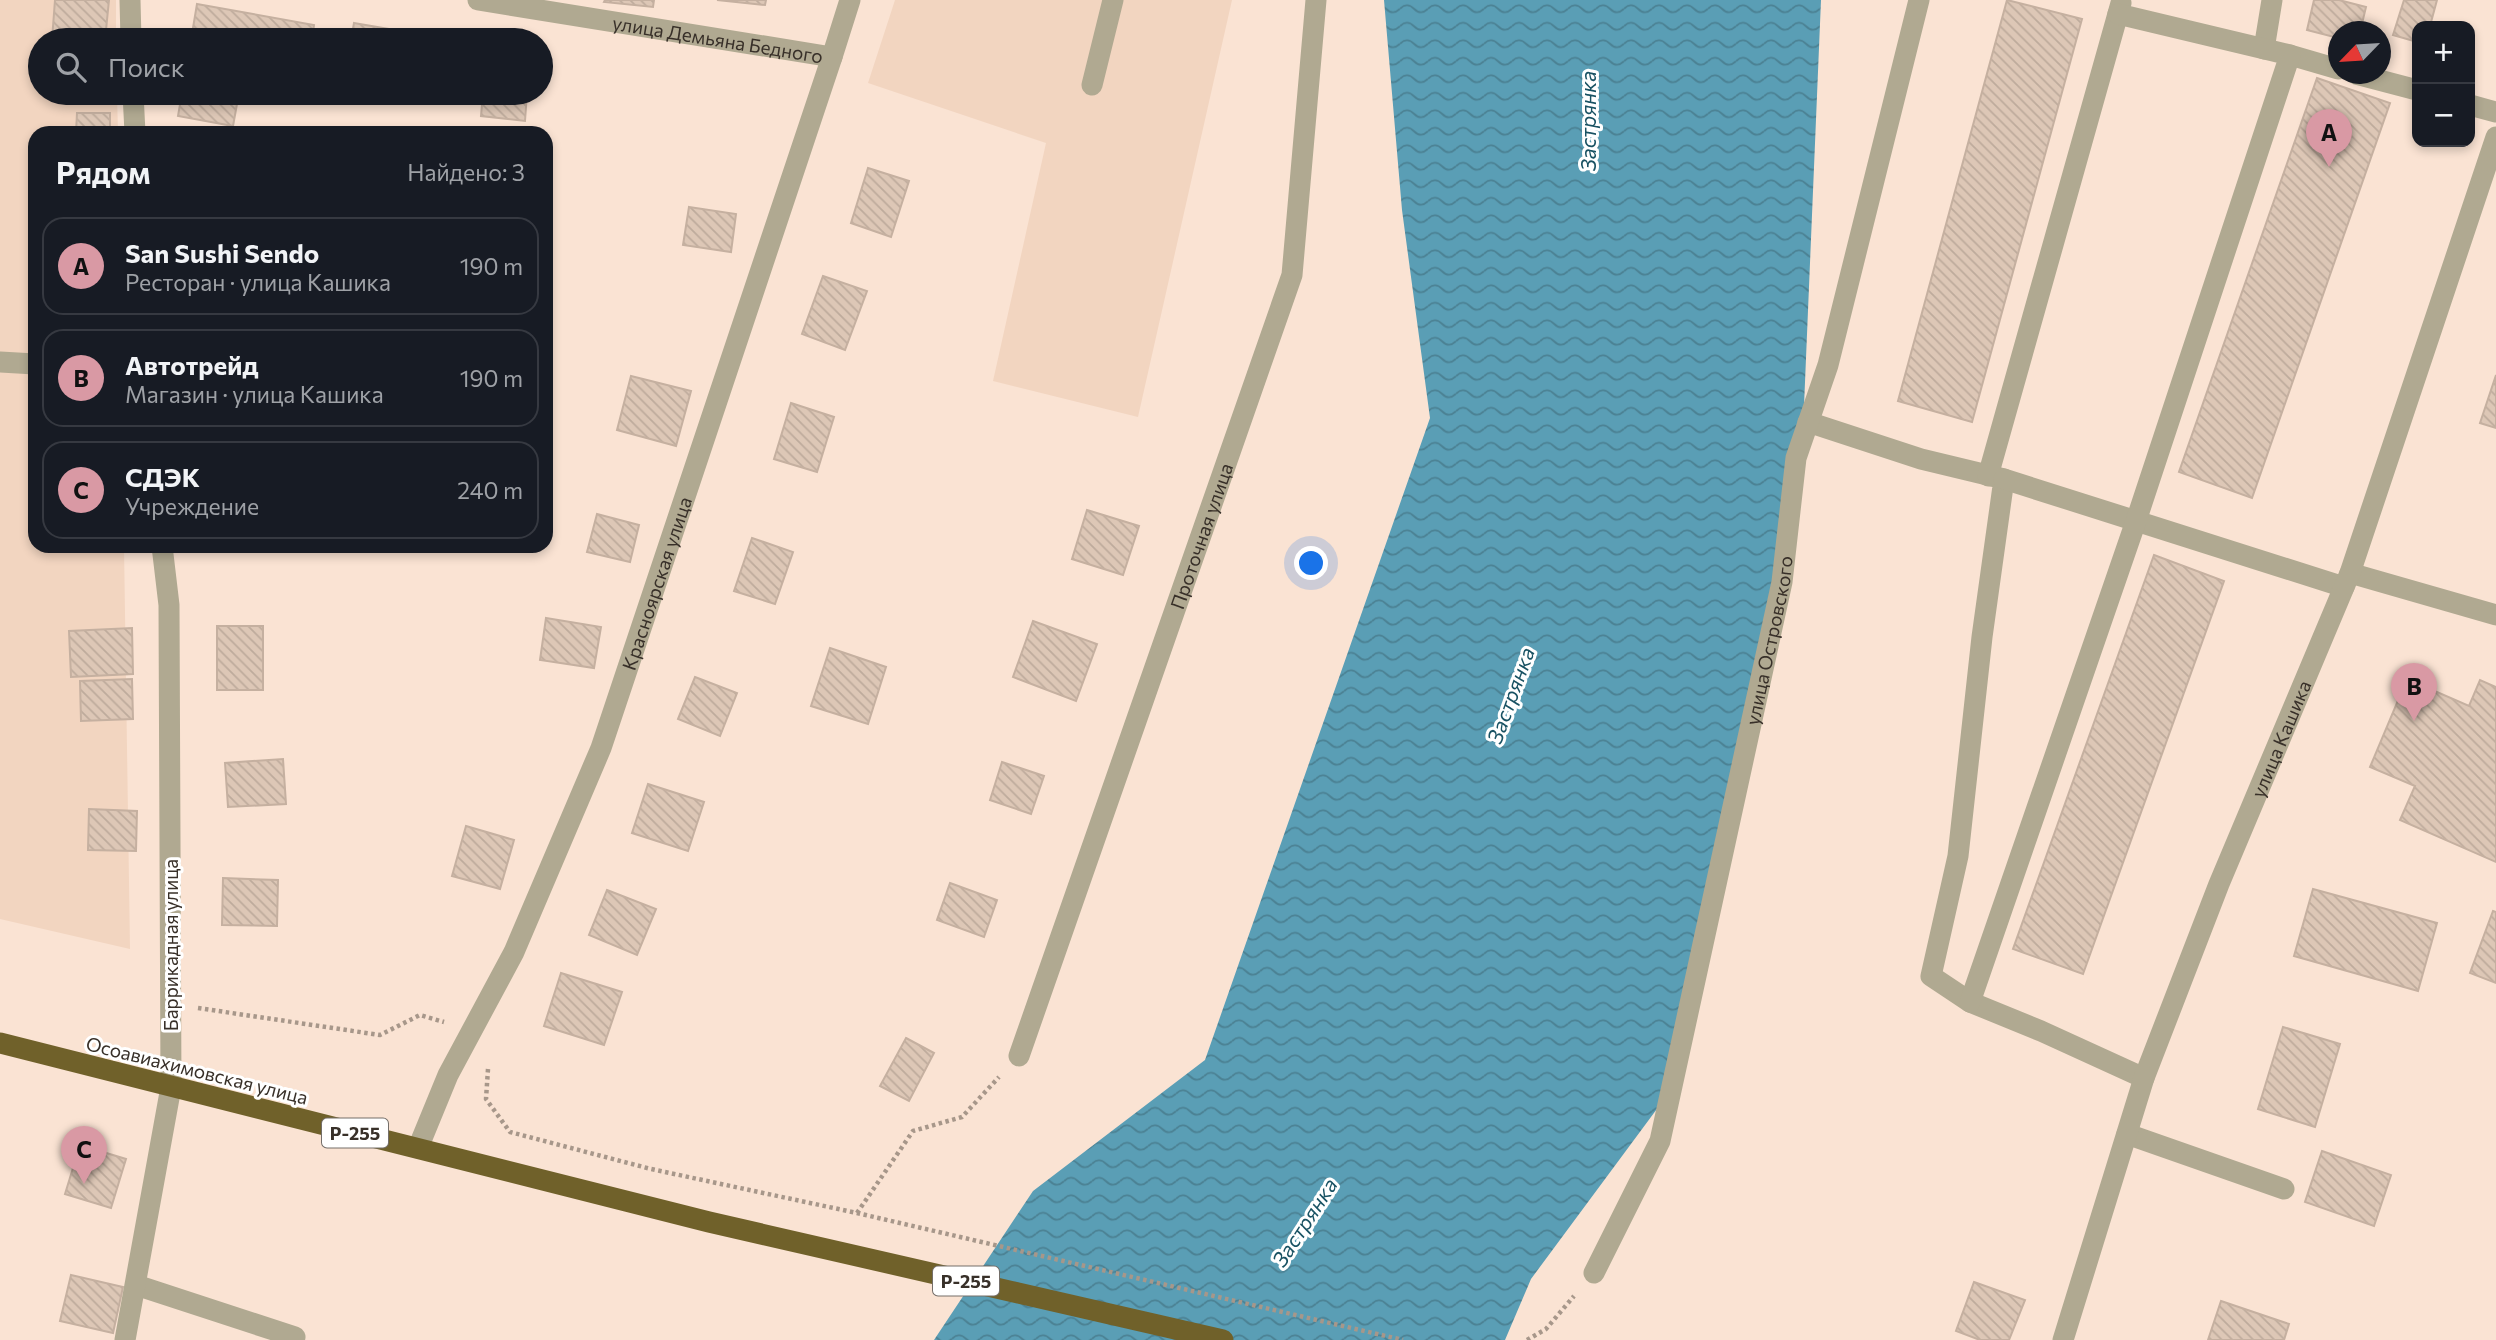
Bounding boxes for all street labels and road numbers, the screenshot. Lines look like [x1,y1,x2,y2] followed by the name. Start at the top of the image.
[611,10,825,67] street label: улица Демьяна Бедного
[1165,460,1237,612] street label: Проточная улица
[616,494,696,673] street label: Красноярская улица
[1740,555,1796,727] street label: улица Островского
[2245,677,2315,801] street label: улица Кашика
[159,859,182,1031] street label: Баррикадная улица
[84,1031,310,1109] street label: Осоавиахимовская улица
[322,1118,388,1148] road number: Р-255
[933,1266,999,1296] road number: Р-255

